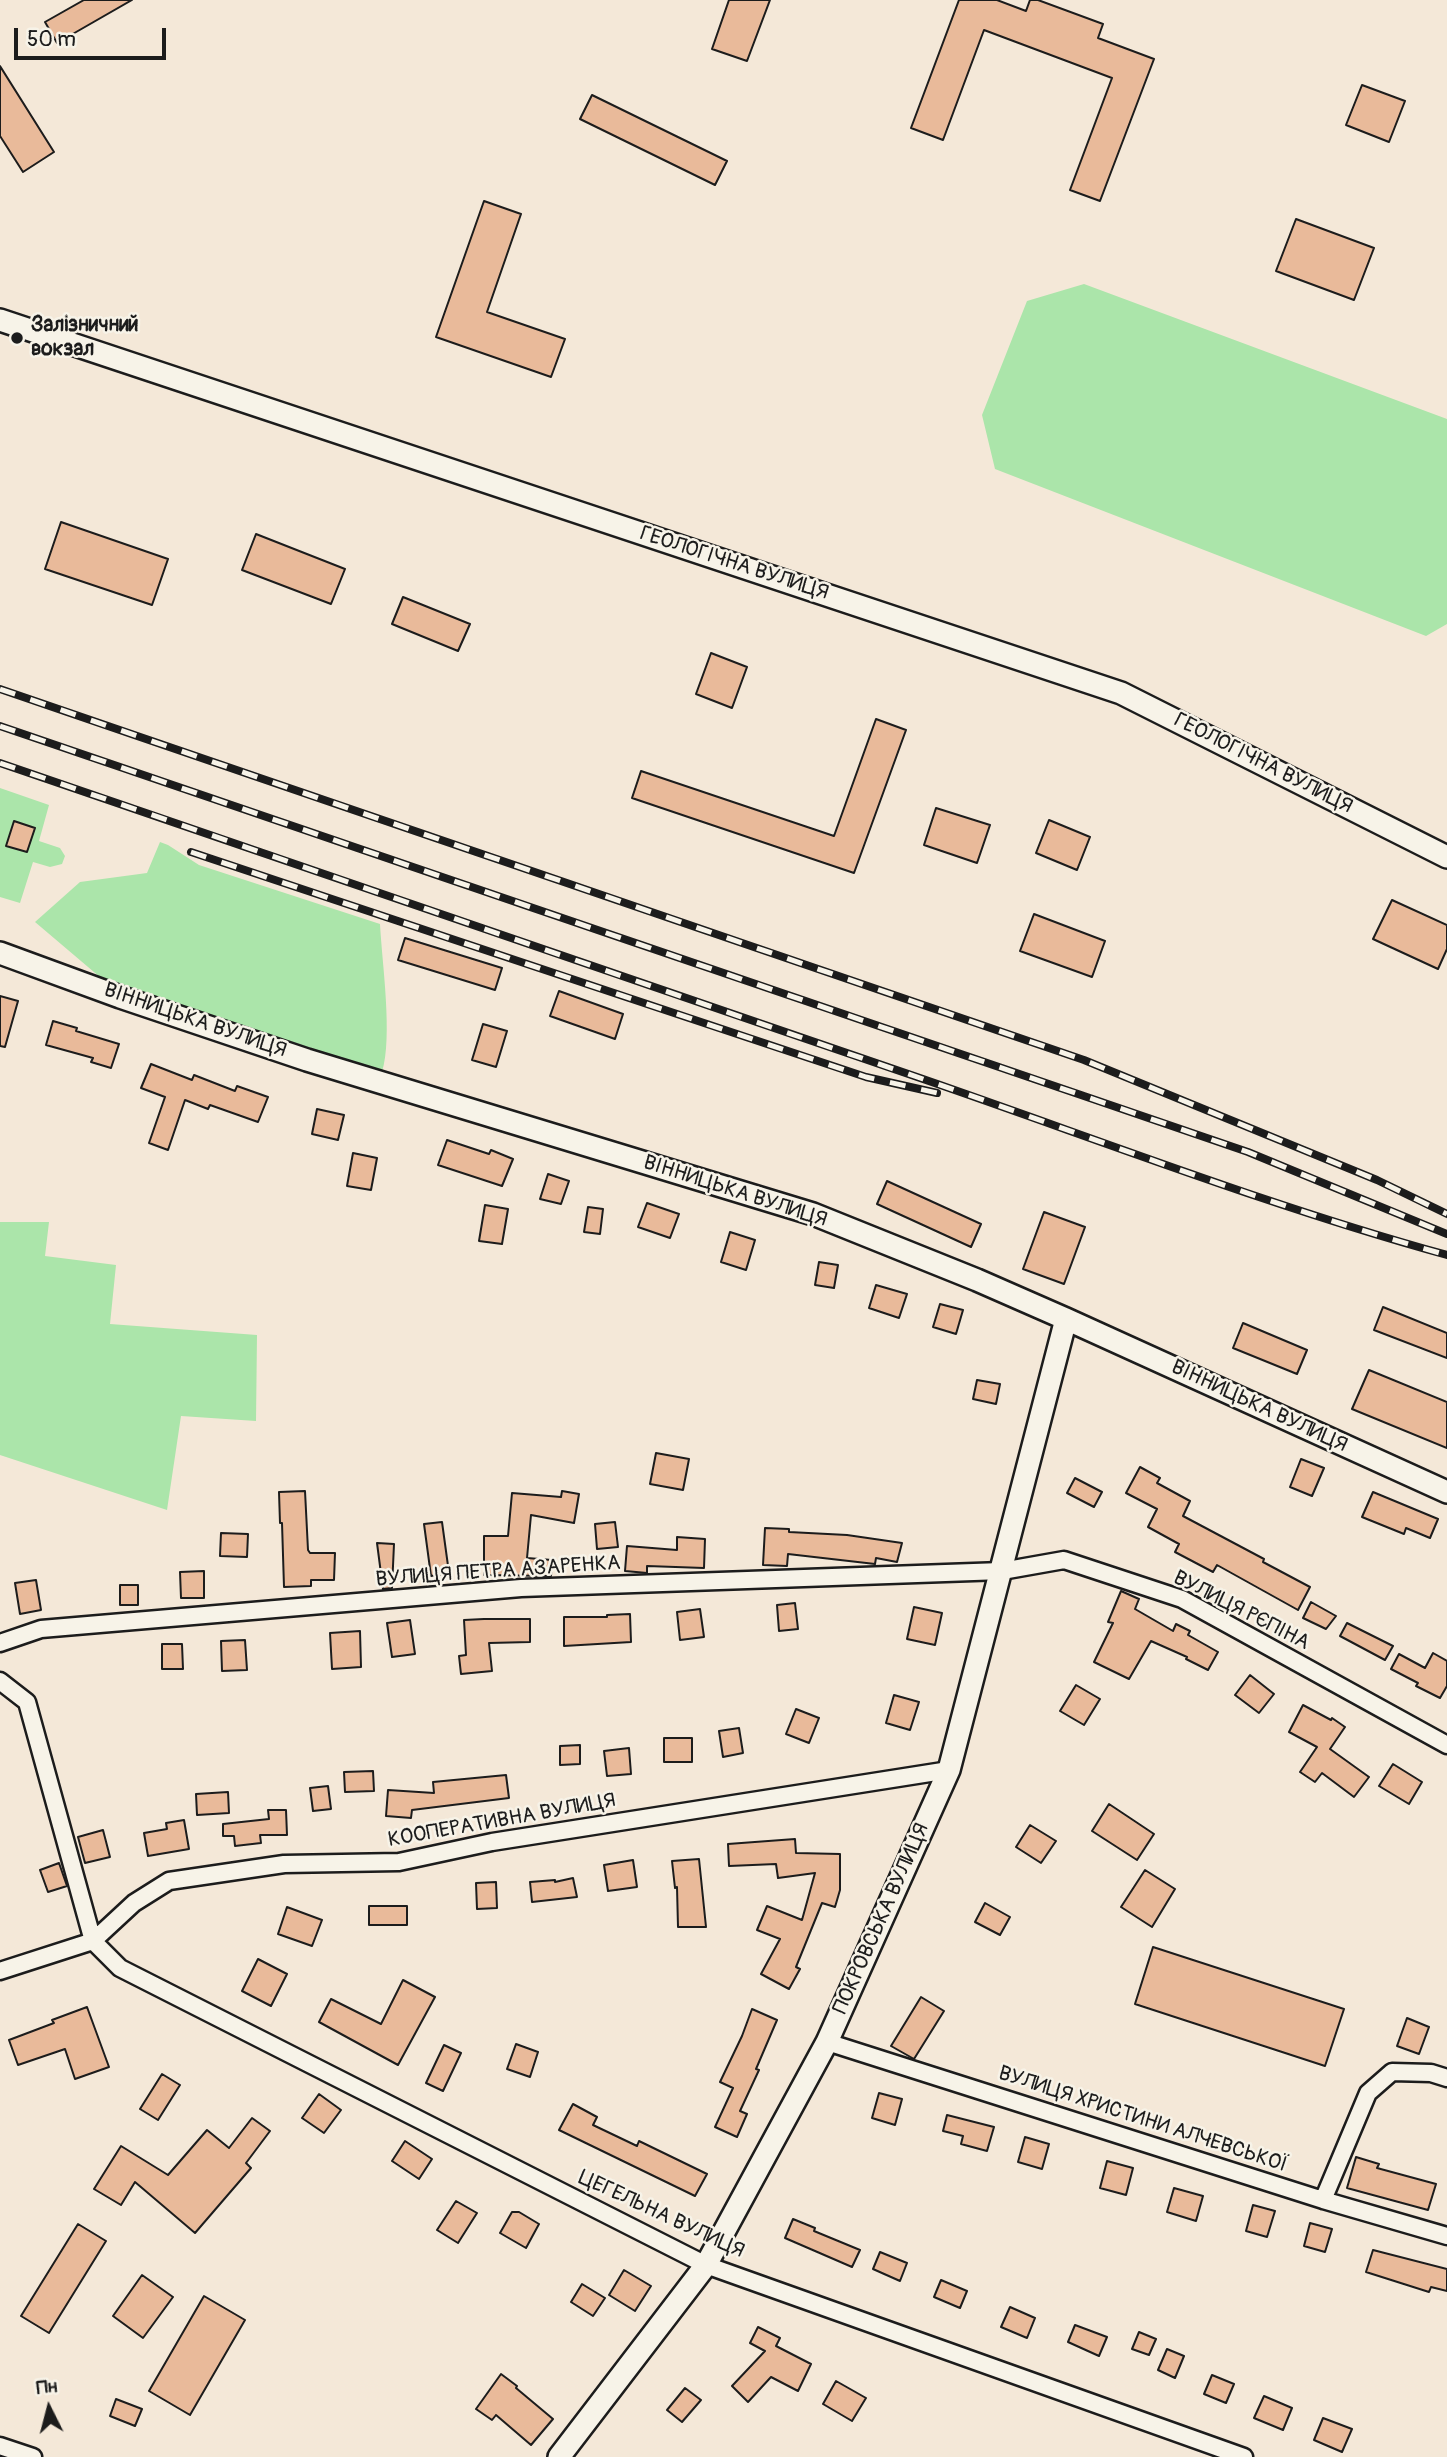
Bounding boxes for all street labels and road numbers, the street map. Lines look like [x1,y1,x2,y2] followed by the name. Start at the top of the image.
[636,522,832,606] street label: ГЕОЛОГІЧНА ВУЛИЦЯ
[1169,708,1357,820] street label: ГЕОЛОГІЧНА ВУЛИЦЯ
[100,978,290,1064] street label: ВІННИЦЬКА ВУЛИЦЯ
[640,1150,830,1234] street label: ВІННИЦЬКА ВУЛИЦЯ
[1167,1355,1351,1459] street label: ВІННИЦЬКА ВУЛИЦЯ
[375,1551,621,1593] street label: ВУЛИЦЯ ПЕТРА АЗАРЕНКА
[1169,1566,1313,1656] street label: ВУЛИЦЯ РЄПІНА
[386,1789,618,1853] street label: КООПЕРАТИВНА ВУЛИЦЯ
[829,1820,935,2018] street label: ПОКРОВСЬКА ВУЛИЦЯ
[995,2061,1291,2179] street label: ВУЛИЦЯ ХРИСТИНИ АЛЧЕВСЬКОЇ
[574,2165,748,2265] street label: ЦЕГЕЛЬНА ВУЛИЦЯ

